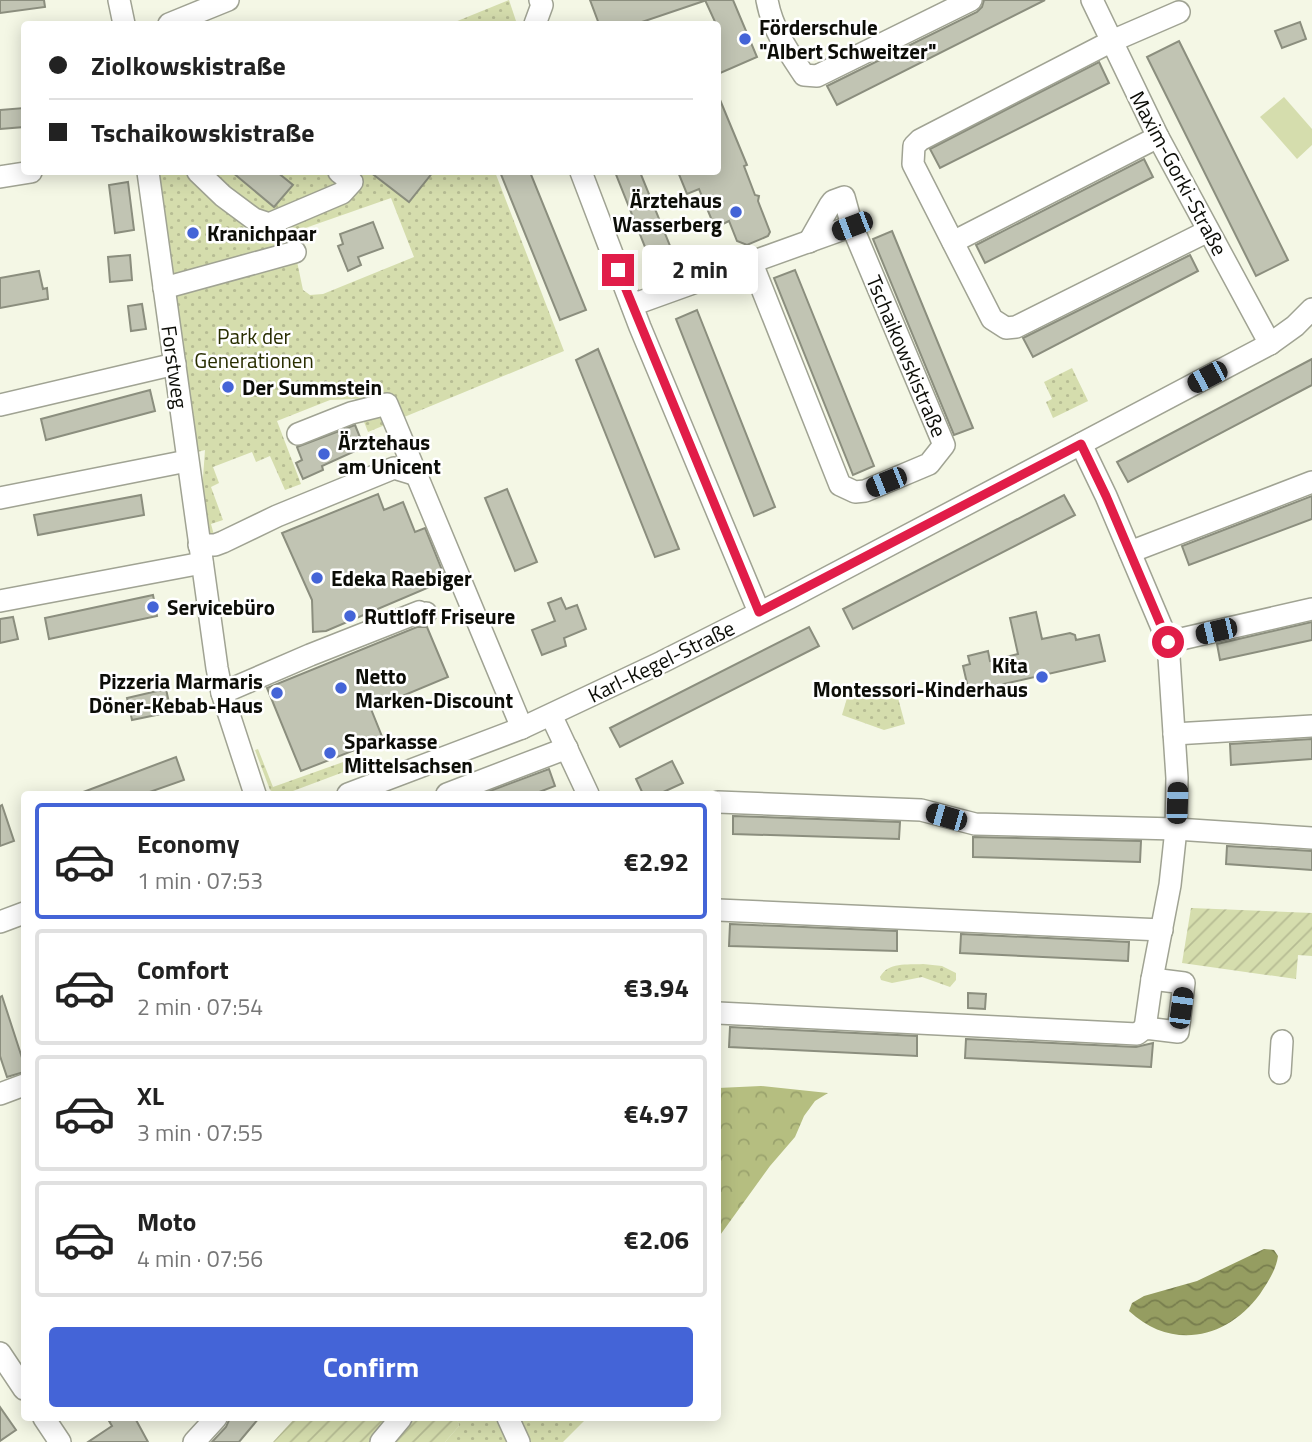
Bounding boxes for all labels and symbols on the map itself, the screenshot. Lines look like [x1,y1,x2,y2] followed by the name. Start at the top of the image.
[759,11,937,67] place label: Förderschule "Albert Schweitzer"
[737,31,753,47] marker: Förderschule "Albert Schweitzer"
[1122,85,1236,261] street label: Maxim-Gorki-Straße
[613,184,722,240] place label: Ärztehaus Wasserberg
[728,204,744,220] marker: Ärztehaus Wasserberg
[829,209,876,243] car
[207,217,317,249] place label: Kranichpaar
[185,225,201,241] marker: Kranichpaar
[642,246,758,294] callout: 2 min
[602,254,634,286] route end
[858,270,956,442] street label: Tschaikowskistraße
[194,320,314,376] park label: Park der Generationen
[153,323,197,411] street label: Forstweg
[1184,358,1231,396] car
[242,371,382,403] place label: Der Summstein
[220,379,236,395] marker: Der Summstein
[338,426,441,482] place label: Ärztehaus am Unicent
[316,446,332,462] marker: Ärztehaus am Unicent
[863,464,910,500] car
[331,562,472,594] place label: Edeka Raebiger
[309,570,325,586] marker: Edeka Raebiger
[167,591,275,623] place label: Servicebüro
[145,599,161,615] marker: Servicebüro
[364,600,515,632] place label: Ruttloff Friseure
[342,608,358,624] marker: Ruttloff Friseure
[582,612,740,710] street label: Karl-Kegel-Straße
[1194,616,1239,646] car
[1152,626,1184,658] route start
[813,649,1028,705] place label: Kita Montessori-Kinderhaus
[355,660,513,716] place label: Netto Marken-Discount
[89,665,263,721] place label: Pizzeria Marmaris Döner-Kebab-Haus
[1034,669,1050,685] marker: Kita Montessori-Kinderhaus
[333,680,349,696] marker: Netto Marken-Discount
[269,685,285,701] marker: Pizzeria Marmaris Döner-Kebab-Haus
[344,725,473,781] place label: Sparkasse Mittelsachsen
[322,745,338,761] marker: Sparkasse Mittelsachsen
[1166,782,1189,824] car
[923,801,970,833] car
[1168,986,1195,1030] car

